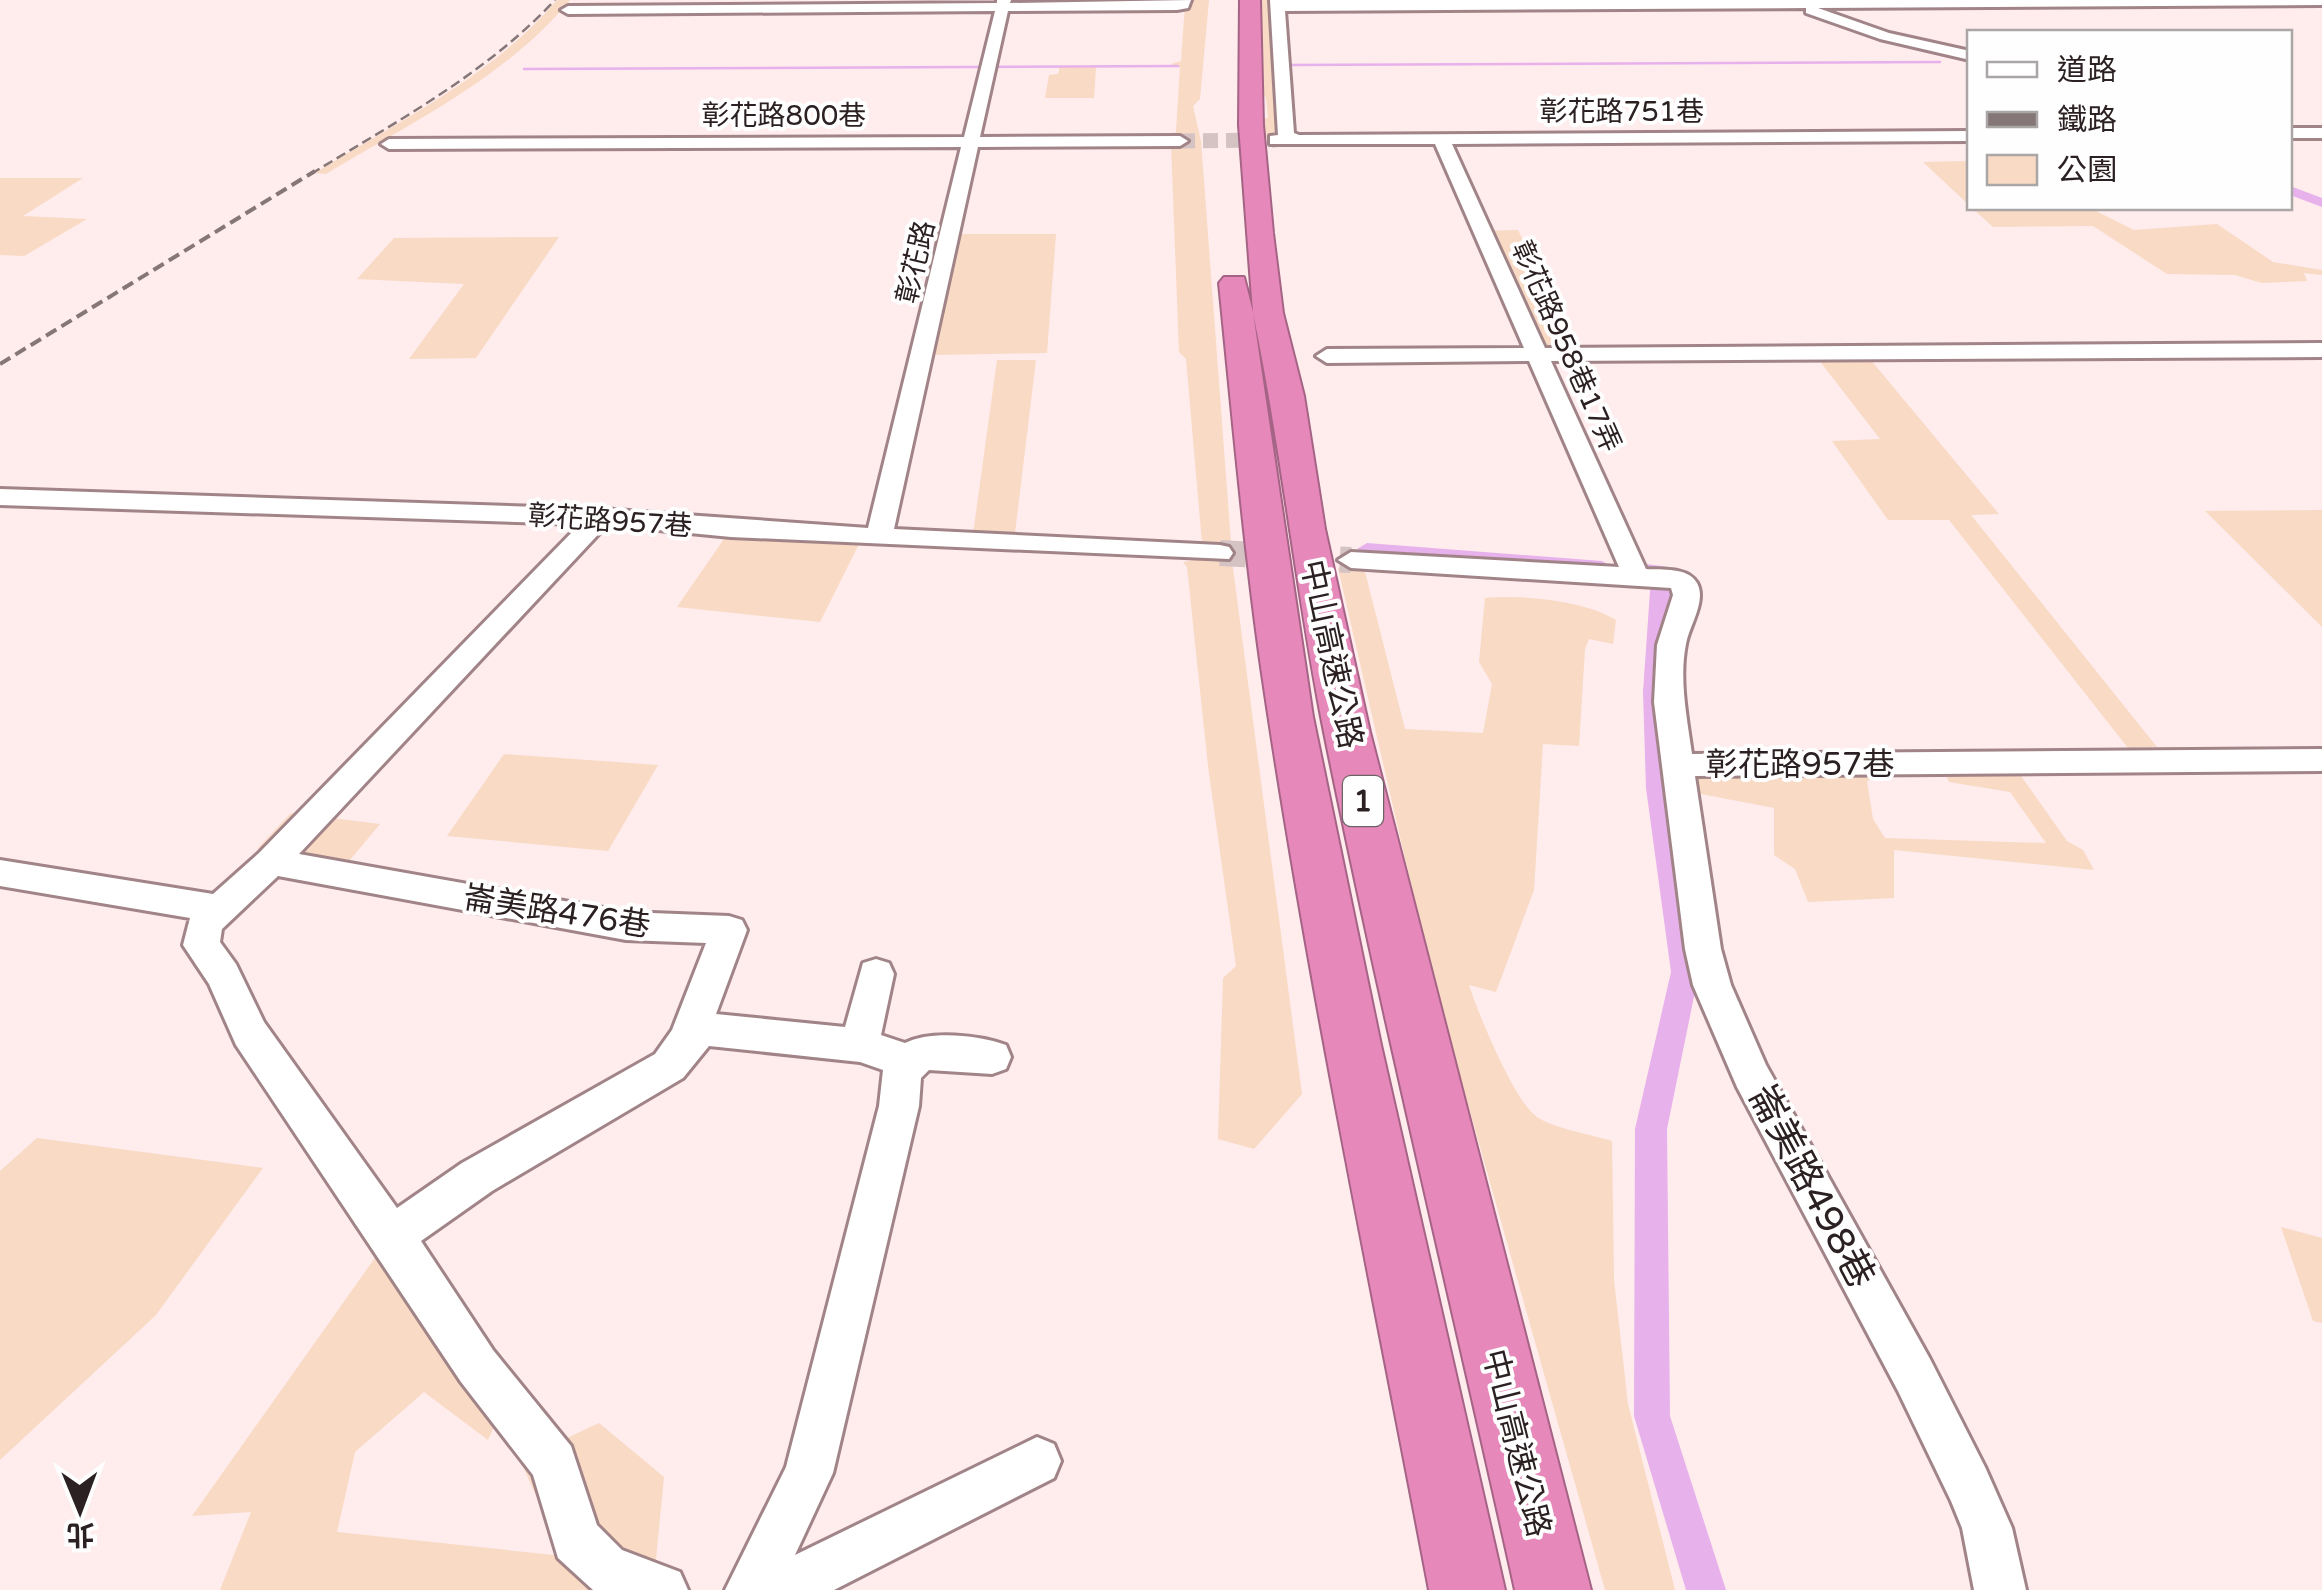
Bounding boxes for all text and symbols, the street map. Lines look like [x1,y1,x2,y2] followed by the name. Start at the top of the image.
[1967,30,2292,210] legend
[2057,52,2117,89] text: 道路
[1540,95,1704,129] street label: 彰花路751巷
[702,99,866,133] street label: 彰花路800巷
[2057,102,2117,139] text: 鐵路
[2057,152,2117,189] text: 公園
[890,217,942,307] street label: 彰花路
[1504,235,1628,457] street label: 彰花路958巷17弄
[527,498,693,544] street label: 彰花路957巷
[1292,556,1370,752] street label: 中山高速公路
[1706,746,1894,784] street label: 彰花路957巷
[1343,776,1383,826] road number: 1
[461,878,653,945] street label: 崙美路476巷
[1738,1077,1884,1296] street label: 崙美路498巷
[1474,1345,1558,1541] street label: 中山高速公路
[30,1460,130,1560] north arrow
[66,1517,95,1551] text: 北

